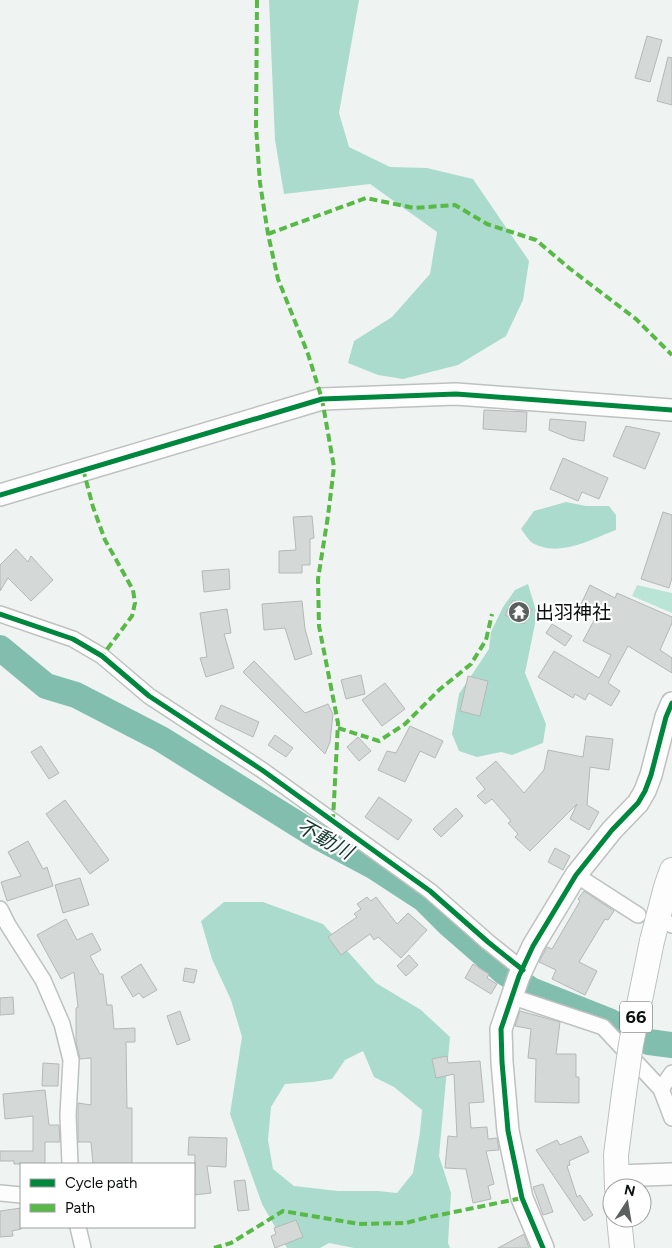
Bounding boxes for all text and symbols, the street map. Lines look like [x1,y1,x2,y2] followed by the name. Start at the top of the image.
[507,600,531,624] temple icon: 出羽神社
[535,601,611,624] place label: 出羽神社
[293,814,359,865] water label: 不動川
[620,1002,652,1032] road number: 66
[20,1163,195,1228] legend
[65,1174,137,1192] text: Cycle path
[602,1178,652,1228] north arrow
[623,1181,637,1200] text: N
[65,1199,95,1217] text: Path

